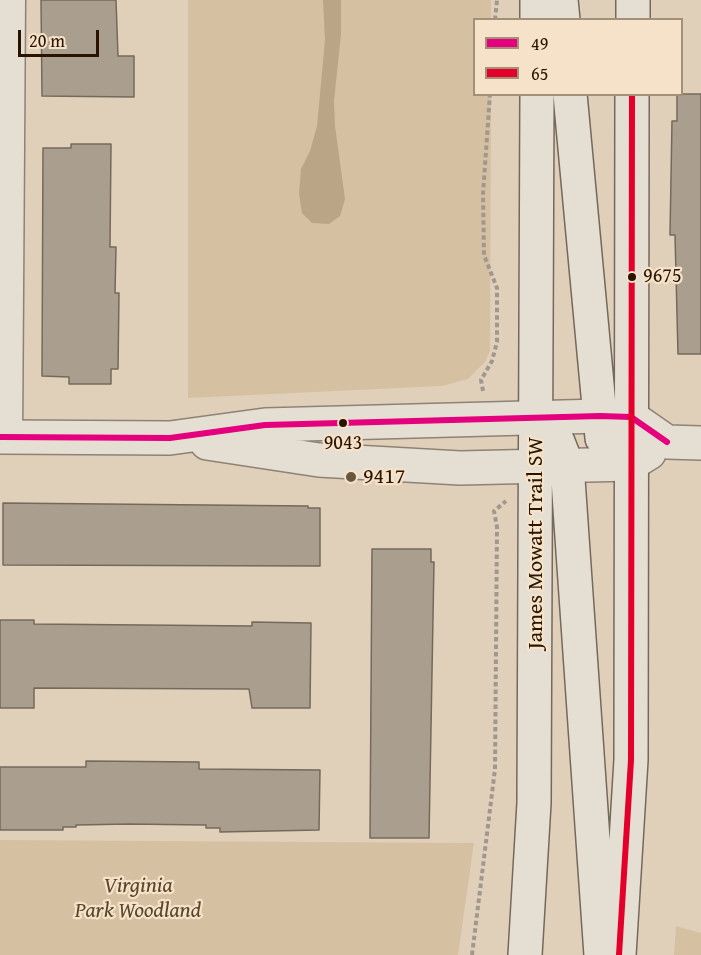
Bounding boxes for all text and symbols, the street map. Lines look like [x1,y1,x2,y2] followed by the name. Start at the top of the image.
[21,18,102,56] scale bar
[473,18,683,96] legend
[29,27,65,54] text: 20 m
[531,30,548,57] text: 49
[531,60,548,87] text: 65
[643,265,682,289] place label: 9675
[626,271,638,283] marker: 9675
[337,417,349,429] marker: 9043
[324,432,362,456] place label: 9043
[523,437,549,649] street label: James Mowatt Trail SW
[363,464,405,490] place label: 9417
[344,470,358,484] marker: 9417
[75,873,201,924] park label: Virginia Park Woodland

